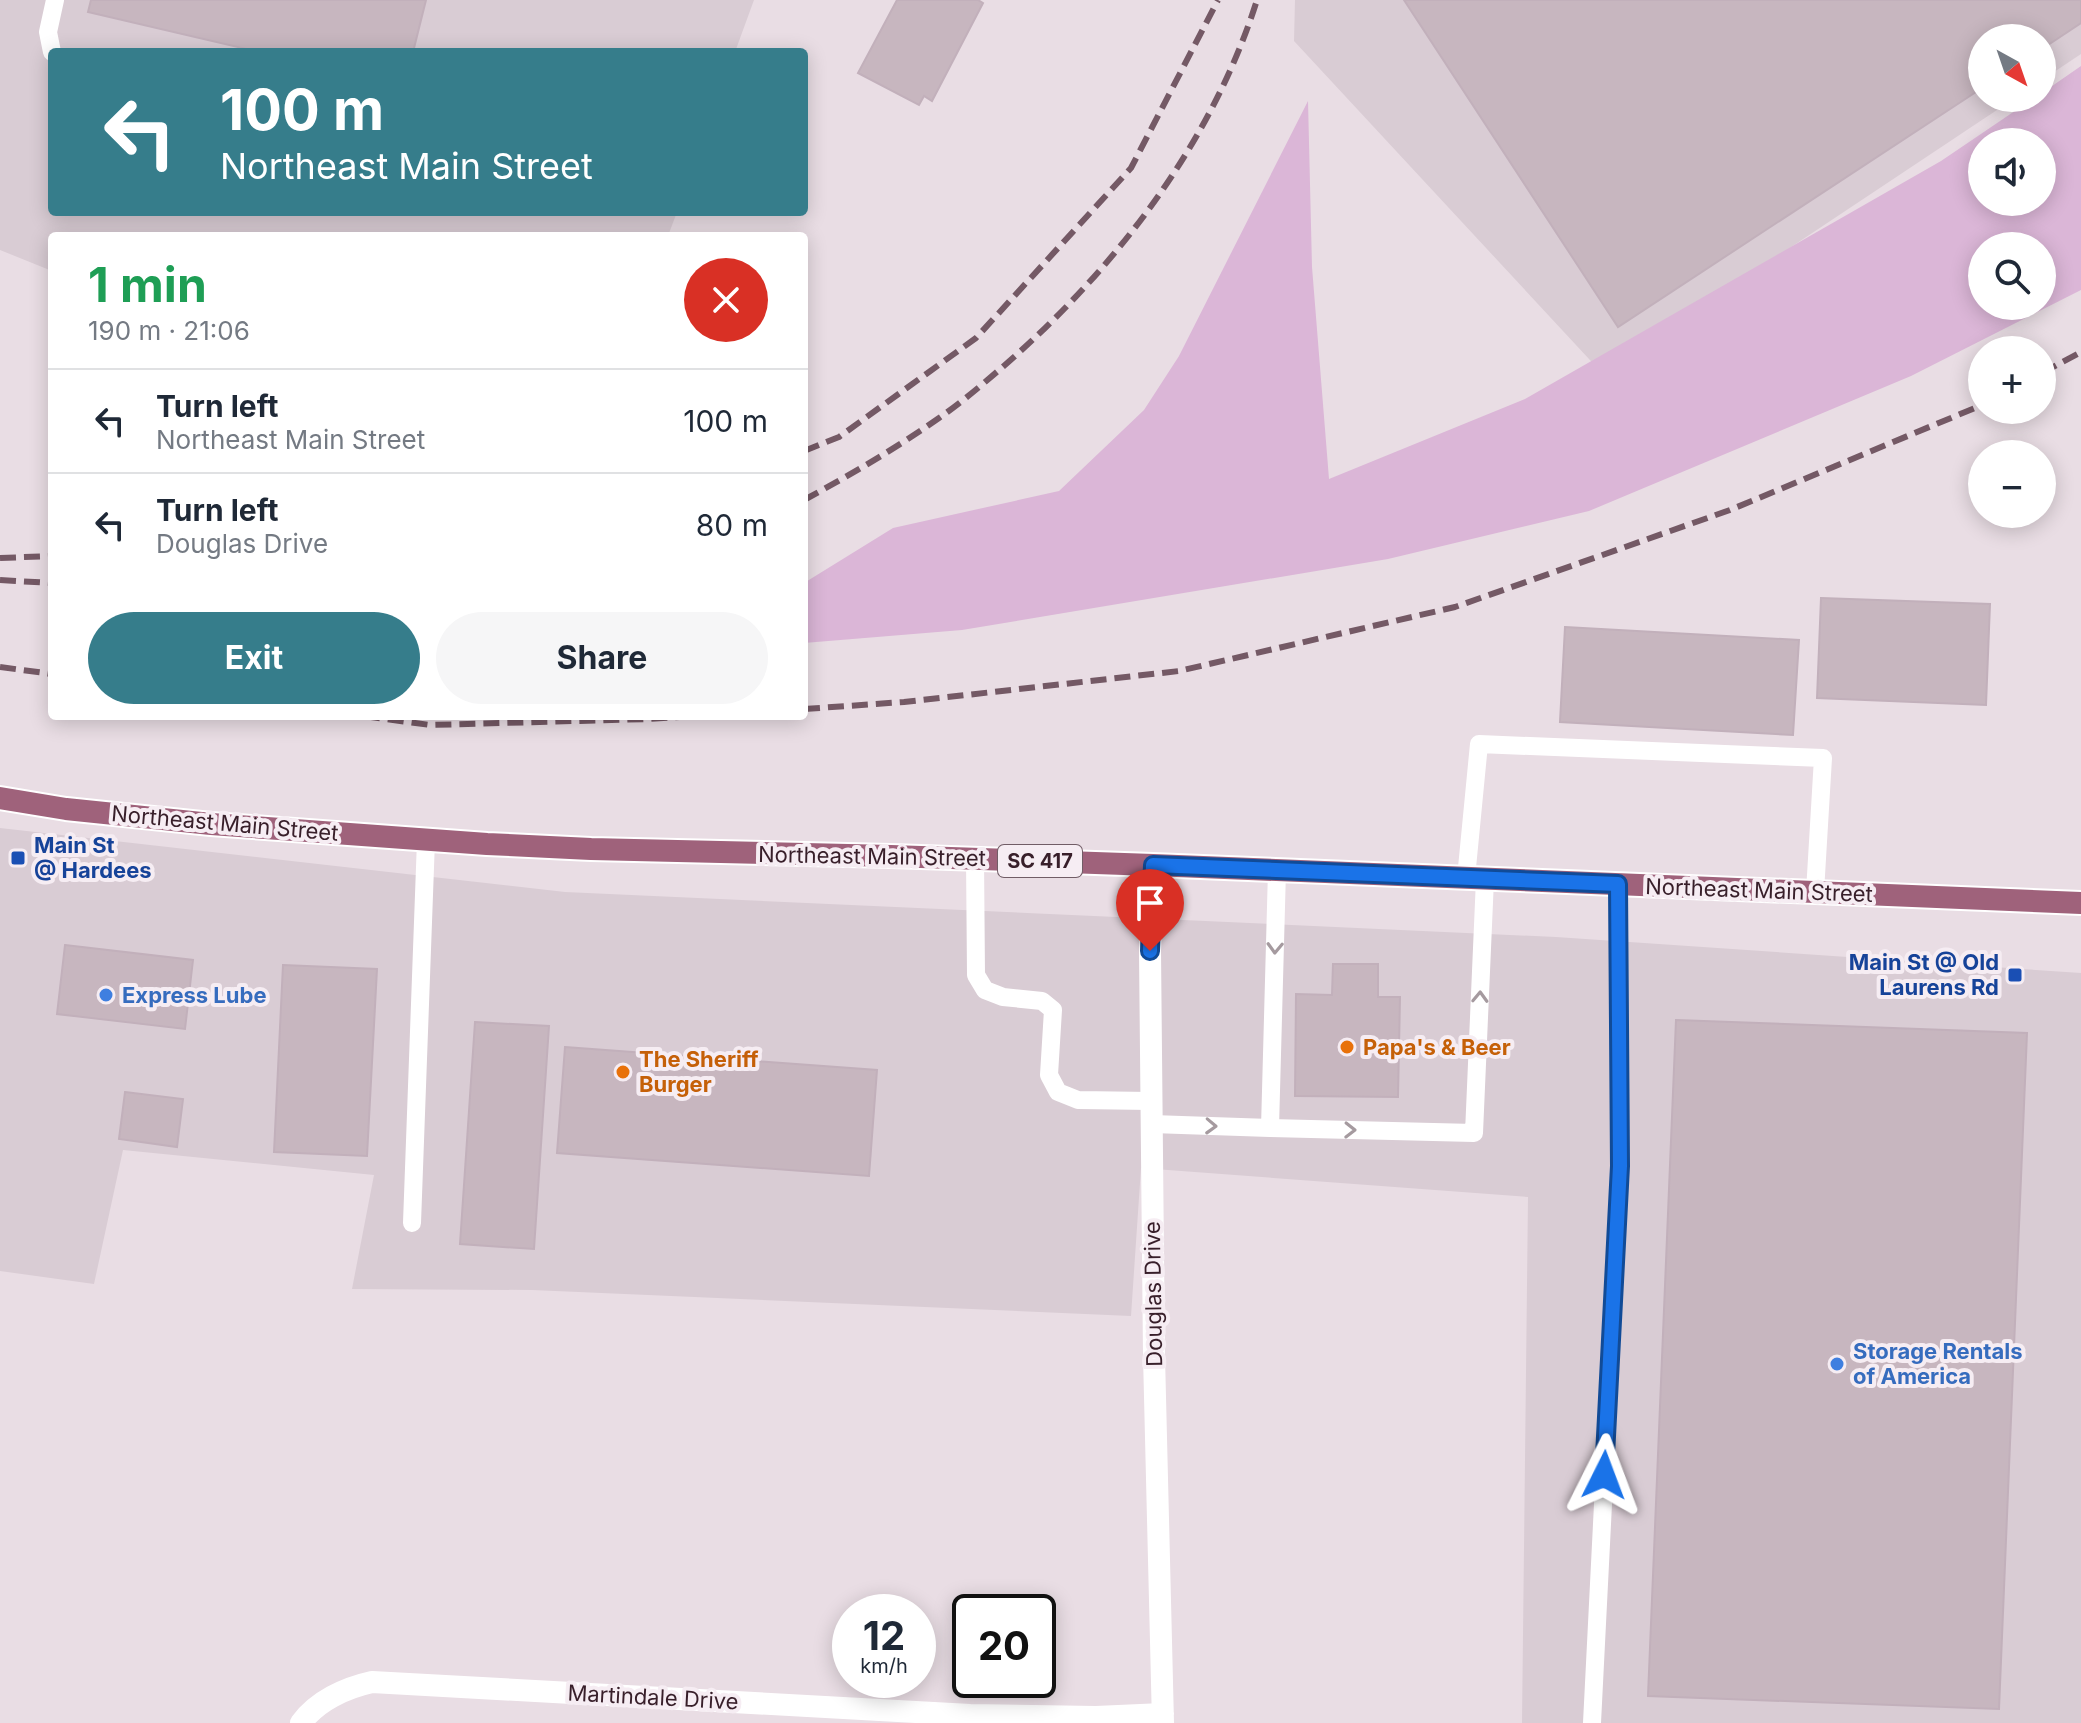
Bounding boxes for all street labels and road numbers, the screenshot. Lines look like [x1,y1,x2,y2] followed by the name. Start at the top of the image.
[110,800,340,846] street label: Northeast Main Street
[758,841,986,871] street label: Northeast Main Street
[998,845,1082,877] road number: SC 417
[1645,873,1873,907] street label: Northeast Main Street
[1139,1221,1167,1367] street label: Douglas Drive
[567,1680,739,1714] street label: Martindale Drive

